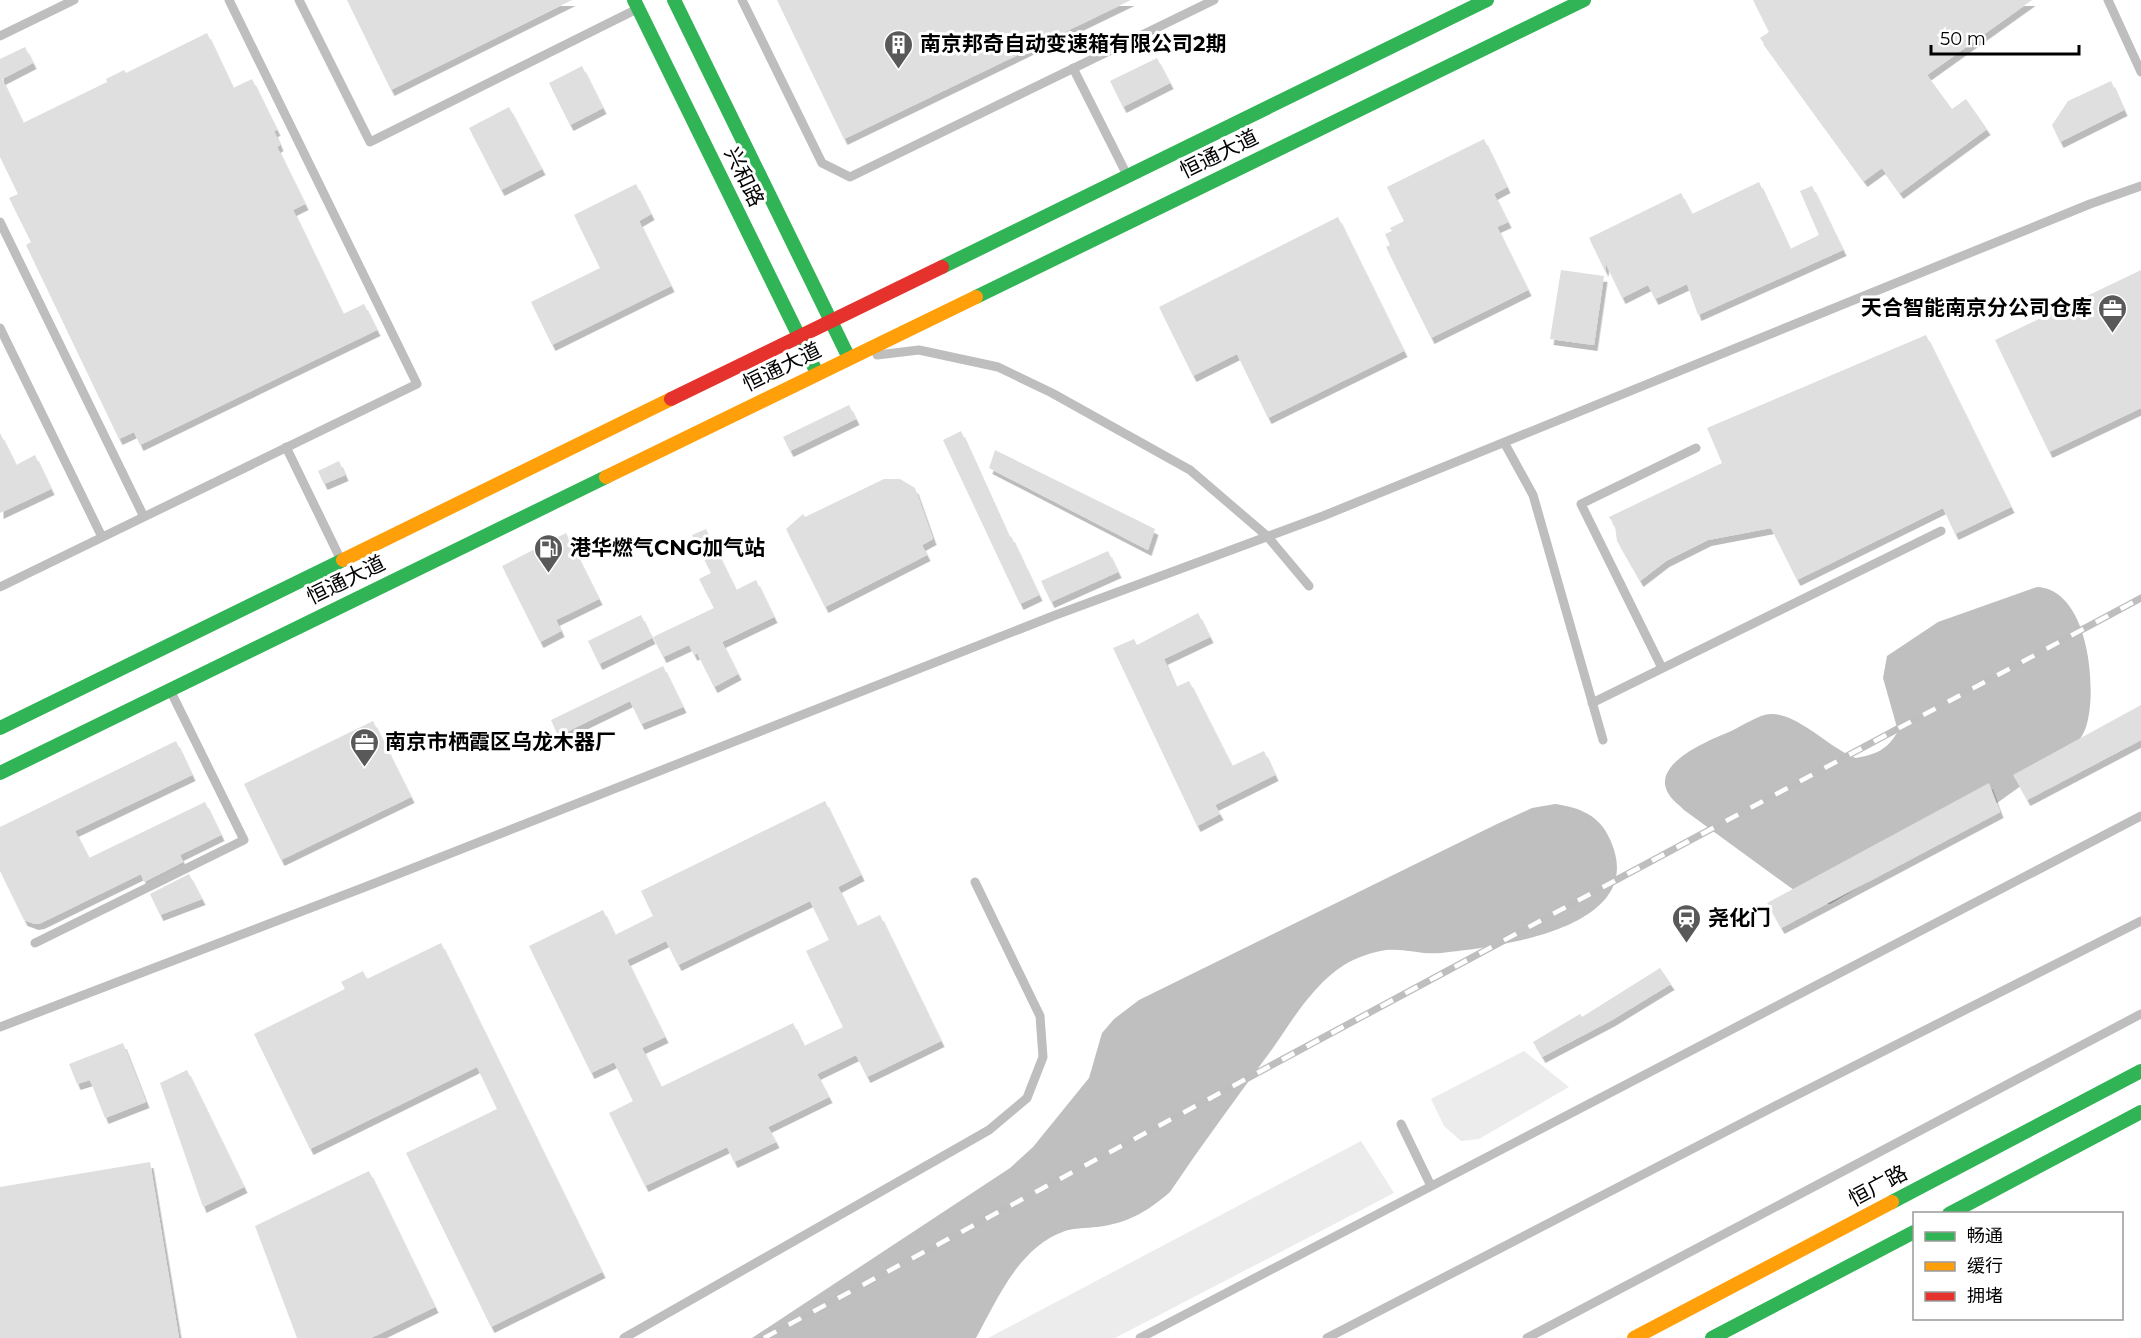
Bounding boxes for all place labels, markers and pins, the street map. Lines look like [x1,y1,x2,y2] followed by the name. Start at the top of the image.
[883,28,915,70] building icon: 南京邦奇自动变速箱有限公司2期
[920,31,1226,56] place label: 南京邦奇自动变速箱有限公司2期
[2097,292,2129,334] office icon: 天合智能南京分公司仓库
[1861,295,2092,320] place label: 天合智能南京分公司仓库
[533,532,565,574] fuel station icon: 港华燃气CNG加气站
[570,535,765,560] place label: 港华燃气CNG加气站
[348,726,380,768] office icon: 南京市栖霞区乌龙木器厂
[385,729,616,754] place label: 南京市栖霞区乌龙木器厂
[1671,902,1703,944] station icon: 尧化门
[1708,905,1771,930] place label: 尧化门

